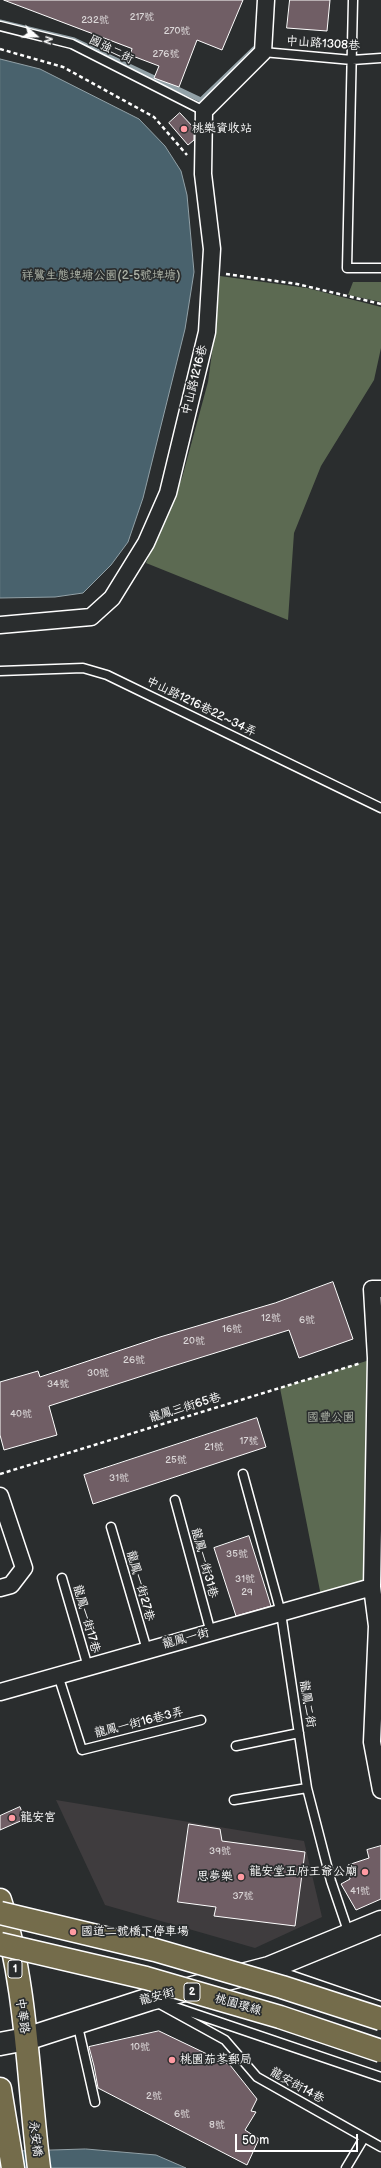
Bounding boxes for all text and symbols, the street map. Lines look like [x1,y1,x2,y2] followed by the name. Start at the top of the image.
[130,11,154,23] house number: 217號
[81,14,109,26] house number: 232號
[16,16,56,56] north arrow
[164,25,190,37] house number: 270號
[86,33,136,67] street label: 國強二街
[40,34,55,46] text: N
[286,34,360,54] street label: 中山路1308巷
[153,48,179,60] house number: 276號
[192,122,252,136] place label: 桃樂資收站
[179,124,189,134] marker: 桃樂資收站
[21,269,181,283] park label: 祥鷺生態埤塘公園(2-5號埤塘)
[179,344,211,416] street label: 中山路1216巷
[144,674,258,740] street label: 中山路1216巷22~34弄
[261,1312,281,1324] house number: 12號
[299,1314,315,1326] house number: 6號
[222,1323,242,1335] house number: 16號
[183,1335,205,1347] house number: 20號
[123,1354,145,1366] house number: 26號
[87,1367,109,1379] house number: 30號
[47,1378,69,1390] house number: 34號
[147,1390,223,1426] street label: 龍鳳三街65巷
[10,1408,32,1420] house number: 40號
[307,1411,355,1425] park label: 國豐公園
[240,1435,258,1447] house number: 17號
[204,1441,224,1453] house number: 21號
[165,1454,187,1466] house number: 25號
[109,1472,129,1484] house number: 31號
[188,1526,220,1600] street label: 龍鳳一街31巷
[226,1548,248,1560] house number: 35號
[123,1549,157,1623] street label: 龍鳳一街27巷
[235,1573,255,1585] house number: 31號
[69,1583,103,1655] street label: 龍鳳一街17巷
[241,1586,253,1598] house number: 29
[161,1626,211,1652] street label: 龍鳳一街
[296,1679,318,1729] street label: 龍鳳二街
[93,1705,185,1741] street label: 龍鳳一街16巷3弄
[20,1811,56,1825] place label: 龍安宮
[7,1813,17,1823] marker: 龍安宮
[209,1845,231,1857] house number: 39號
[249,1865,357,1879] place label: 龍安堂五府王爺公廟
[360,1867,370,1877] marker: 龍安堂五府王爺公廟
[197,1870,233,1884] place label: 思夢樂
[236,1872,246,1882] marker: 思夢樂
[350,1885,370,1897] house number: 41號
[232,1890,254,1902] house number: 37號
[81,1925,189,1939] place label: 國道二號橋下停車場
[68,1927,78,1937] marker: 國道二號橋下停車場
[8,1960,22,1978] road number: 1
[184,1983,200,2001] road number: 2
[138,1985,176,2009] street label: 龍安街
[213,1991,263,2019] street label: 桃園環線
[12,1997,32,2035] street label: 中華路
[130,2041,150,2053] house number: 10號
[180,2053,252,2067] place label: 桃園茄苳郵局
[167,2055,177,2065] marker: 桃園茄苳郵局
[267,2065,327,2107] street label: 龍安街14巷
[146,2090,162,2102] house number: 2號
[174,2108,190,2120] house number: 6號
[209,2119,225,2131] house number: 8號
[25,2120,45,2158] street label: 永安橋
[237,2126,360,2152] scale bar
[242,2133,269,2148] text: 50 m

